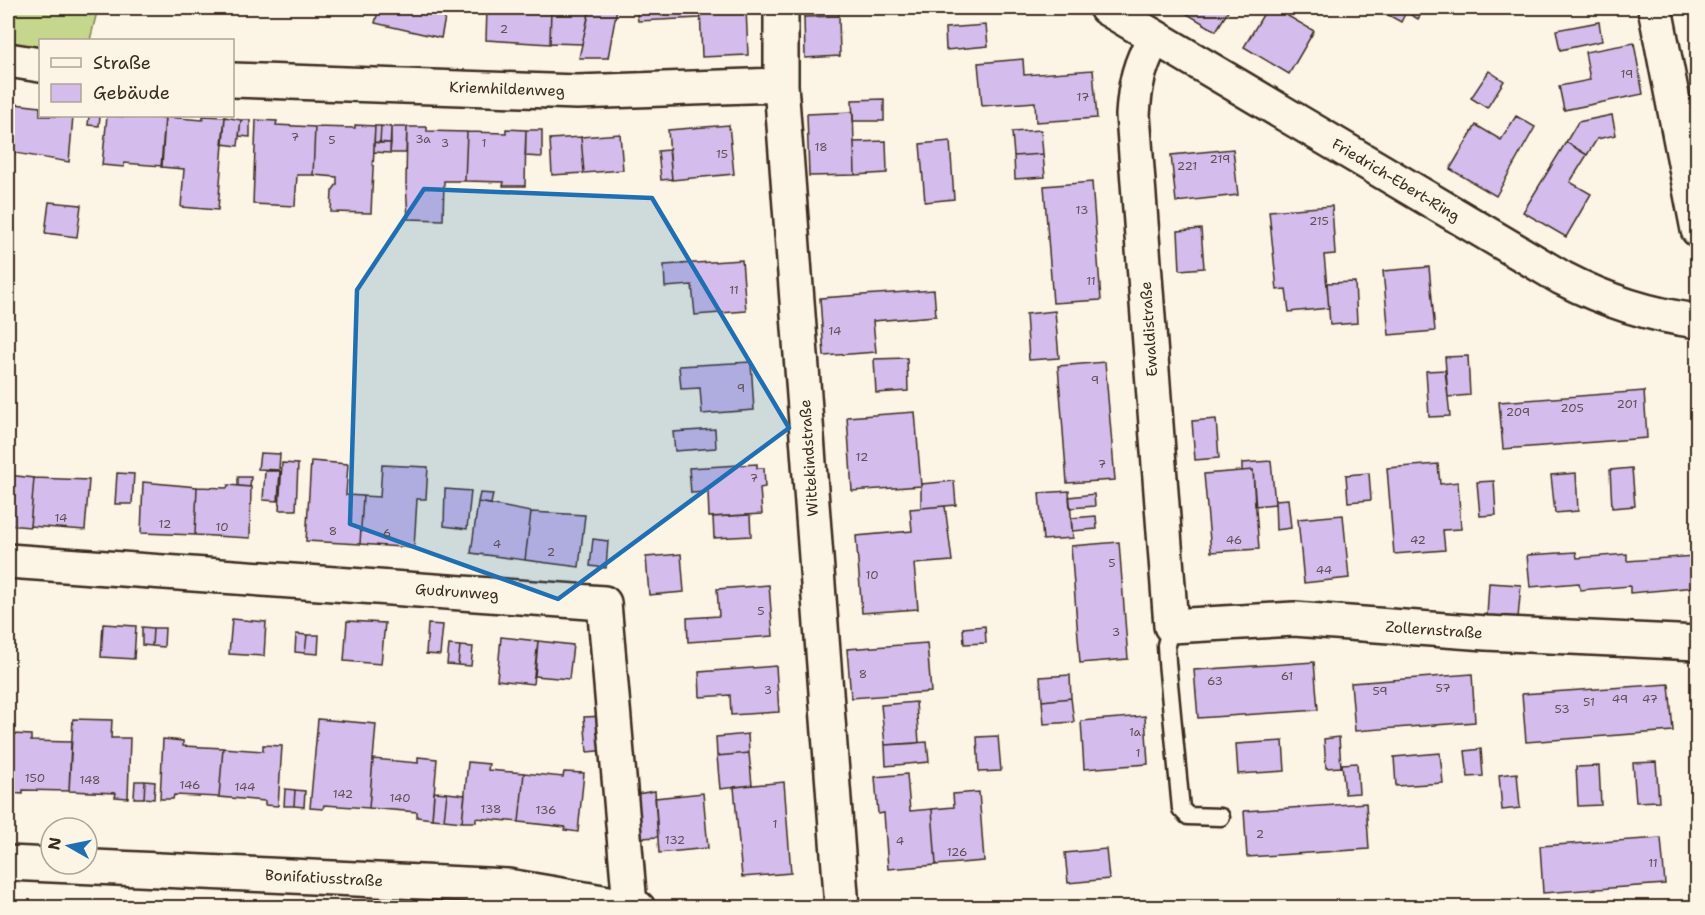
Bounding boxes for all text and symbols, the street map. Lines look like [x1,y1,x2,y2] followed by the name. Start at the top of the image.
[500,21,508,37] house number: 2
[39,39,234,117] legend
[93,51,151,75] text: Straße
[1621,66,1633,82] house number: 19
[449,77,565,101] street label: Kriemhildenweg
[93,81,170,105] text: Gebäude
[1077,89,1089,105] house number: 17
[291,129,299,145] house number: 7
[415,131,431,147] house number: 3a
[328,132,336,148] house number: 5
[1328,134,1464,226] street label: Friedrich-Ebert-Ring
[441,135,449,151] house number: 3
[481,135,487,151] house number: 1
[814,139,828,155] house number: 18
[716,146,728,162] house number: 15
[1210,151,1230,167] house number: 219
[1177,158,1197,174] house number: 221
[1076,202,1088,218] house number: 13
[1309,213,1329,229] house number: 215
[1086,273,1096,289] house number: 11
[1136,281,1162,377] street label: Ewaldistraße
[729,282,739,298] house number: 11
[829,323,841,339] house number: 14
[1091,372,1099,388] house number: 9
[737,380,745,396] house number: 9
[1616,396,1638,412] house number: 201
[795,399,823,517] street label: Wittekindstraße
[1560,400,1584,416] house number: 205
[1506,404,1530,420] house number: 209
[856,449,868,465] house number: 12
[1098,456,1106,472] house number: 7
[750,470,758,486] house number: 7
[55,510,67,526] house number: 14
[159,516,171,532] house number: 12
[215,519,229,535] house number: 10
[329,523,337,539] house number: 8
[383,525,391,541] house number: 6
[1226,532,1242,548] house number: 46
[1410,532,1426,548] house number: 42
[493,536,501,552] house number: 4
[547,544,555,560] house number: 2
[1108,555,1116,571] house number: 5
[1316,562,1332,578] house number: 44
[865,567,879,583] house number: 10
[414,579,500,605] street label: Gudrunweg
[757,603,765,619] house number: 5
[1385,617,1483,643] street label: Zollernstraße
[1112,624,1120,640] house number: 3
[859,666,867,682] house number: 8
[1281,668,1293,684] house number: 61
[1207,673,1223,689] house number: 63
[1435,680,1451,696] house number: 57
[764,682,772,698] house number: 3
[1372,683,1388,699] house number: 59
[1612,691,1628,707] house number: 49
[1642,691,1658,707] house number: 47
[1583,694,1595,710] house number: 51
[1554,701,1570,717] house number: 53
[1129,724,1142,740] house number: 1a
[1135,745,1141,761] house number: 1
[25,770,45,786] house number: 150
[80,772,100,788] house number: 148
[179,777,201,793] house number: 146
[235,779,255,795] house number: 144
[333,786,353,802] house number: 142
[389,790,411,806] house number: 140
[481,801,501,817] house number: 138
[536,802,556,818] house number: 136
[39,816,99,876] north arrow
[772,816,778,832] house number: 1
[1256,826,1264,842] house number: 2
[665,832,685,848] house number: 132
[896,833,904,849] house number: 4
[43,836,66,852] text: N
[947,844,967,860] house number: 126
[1648,855,1658,871] house number: 11
[265,865,383,891] street label: Bonifatiusstraße

